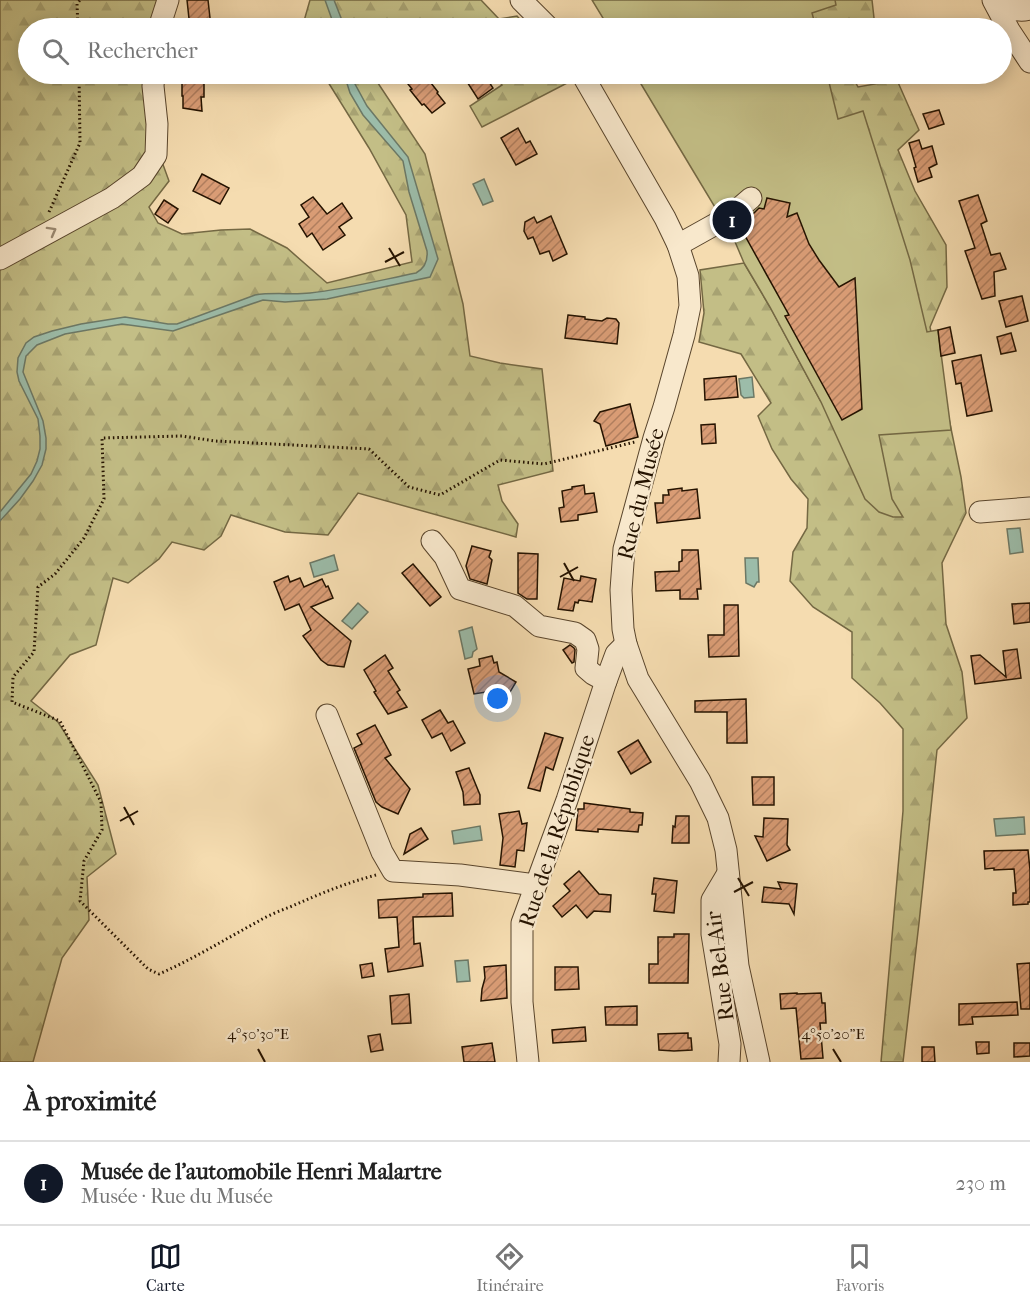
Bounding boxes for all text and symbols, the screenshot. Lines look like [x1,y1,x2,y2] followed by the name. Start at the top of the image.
[18,18,1012,84] search box
[39,35,72,68] icon: search
[87,38,198,64] text: Rechercher
[712,198,752,242] pin: 1
[45,227,56,238] one-way arrow
[612,425,670,563] street label: Rue du Musée
[483,684,512,713] your location
[514,731,600,931] street label: Rue de la République
[700,909,740,1022] street label: Rue Bel-Air
[227,1025,289,1043] text: 4°50'30"E
[801,1025,865,1043] text: 4°50'20"E
[24,1086,156,1117] text: À proximité
[81,1159,442,1185] text: Musée de l'automobile Henri Malartre
[40,1172,47,1195] text: 1
[956,1172,1006,1195] text: 230 m
[81,1185,273,1208] text: Musée · Rue du Musée
[146,1240,185,1295] tab: Carte
[476,1240,544,1295] tab: Itinéraire
[835,1240,884,1295] tab: Favoris

